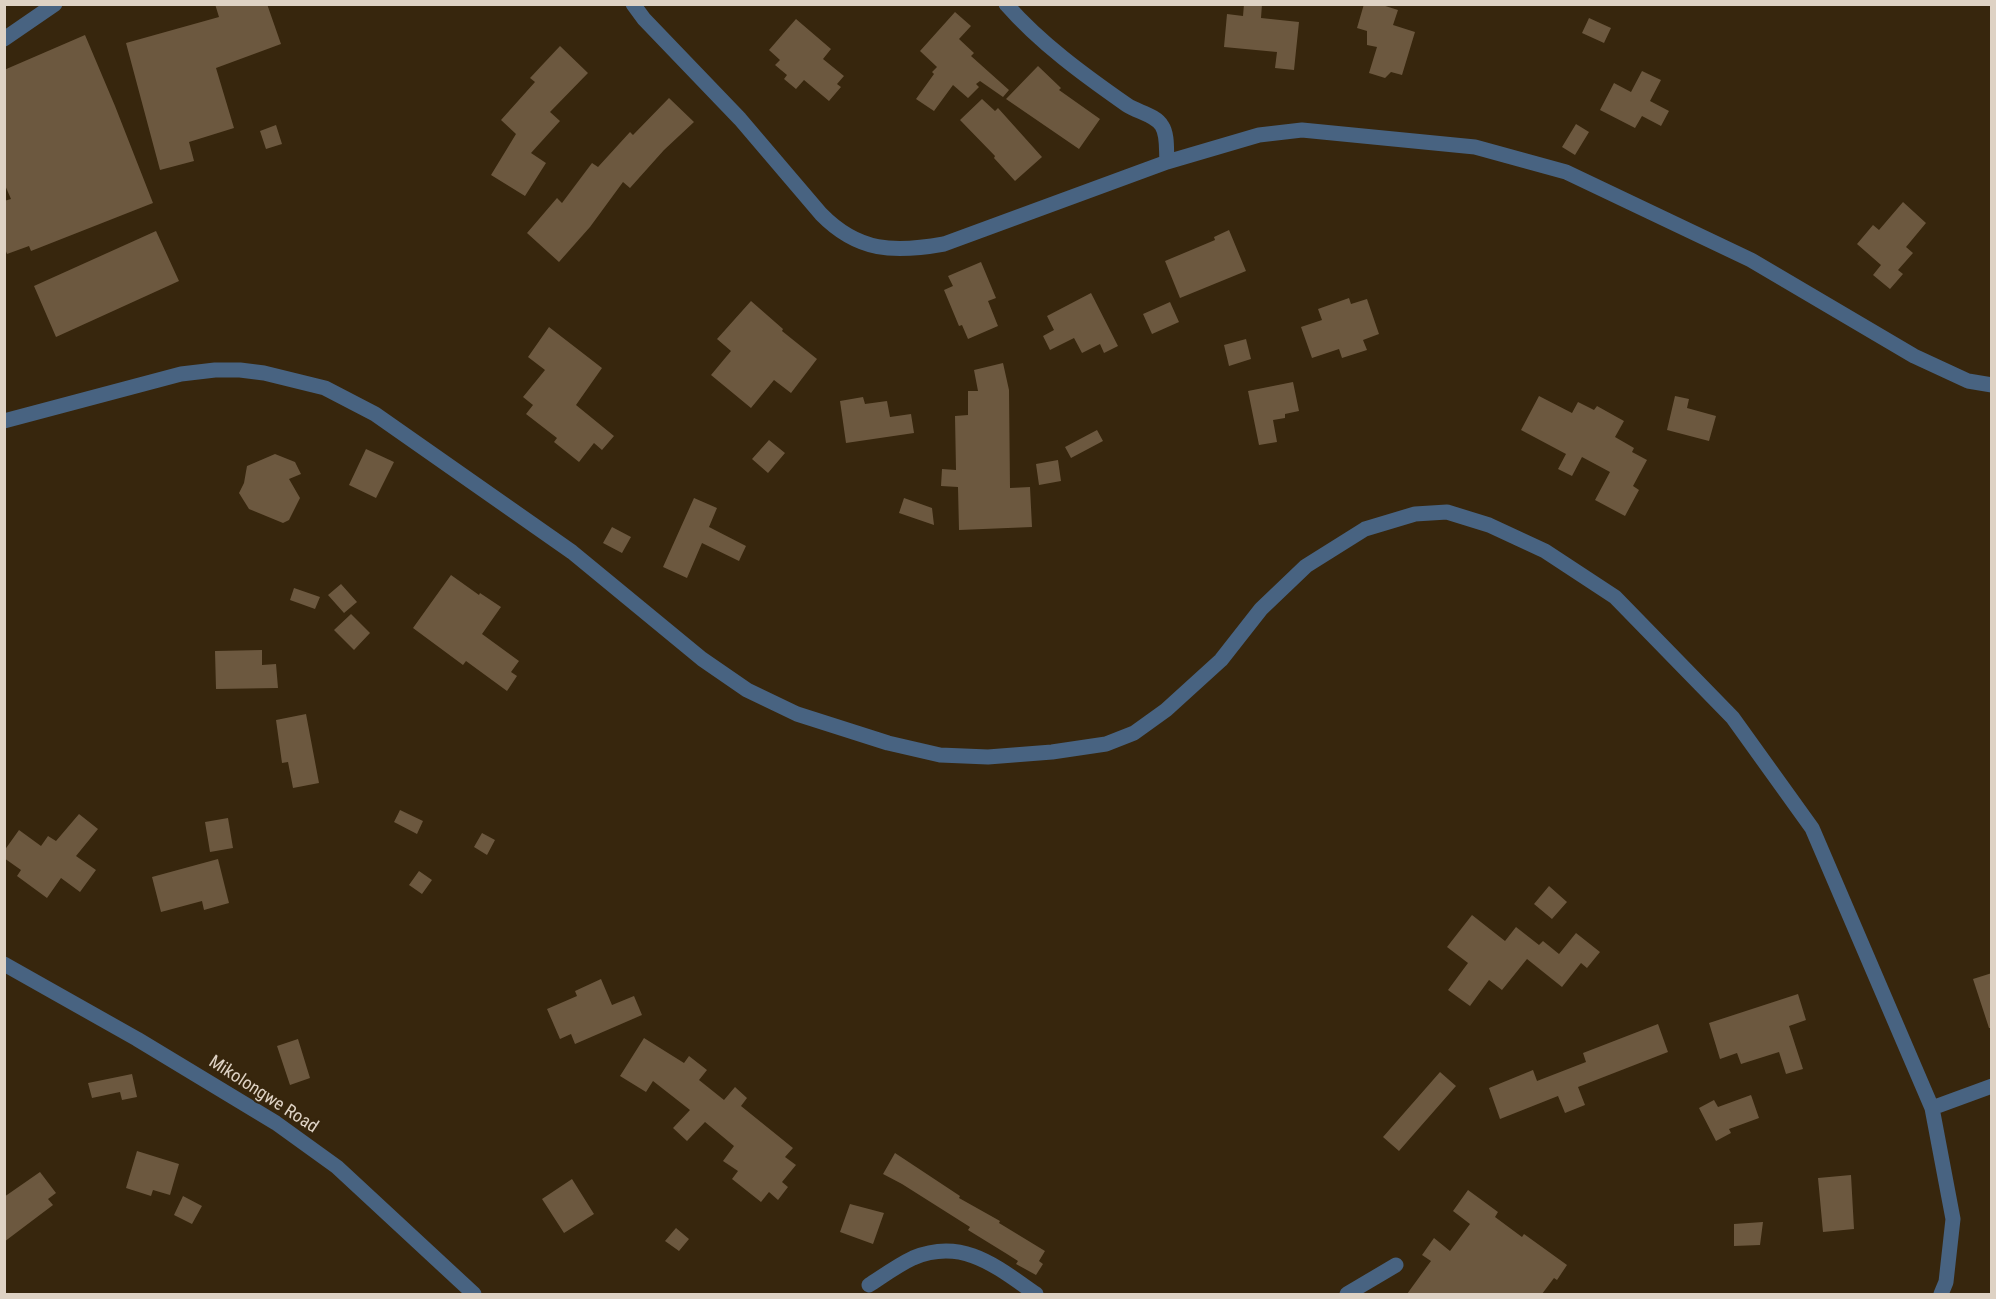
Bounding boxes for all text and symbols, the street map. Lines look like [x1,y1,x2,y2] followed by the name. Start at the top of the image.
[204,1052,322,1138] street label: Mikolongwe Road

